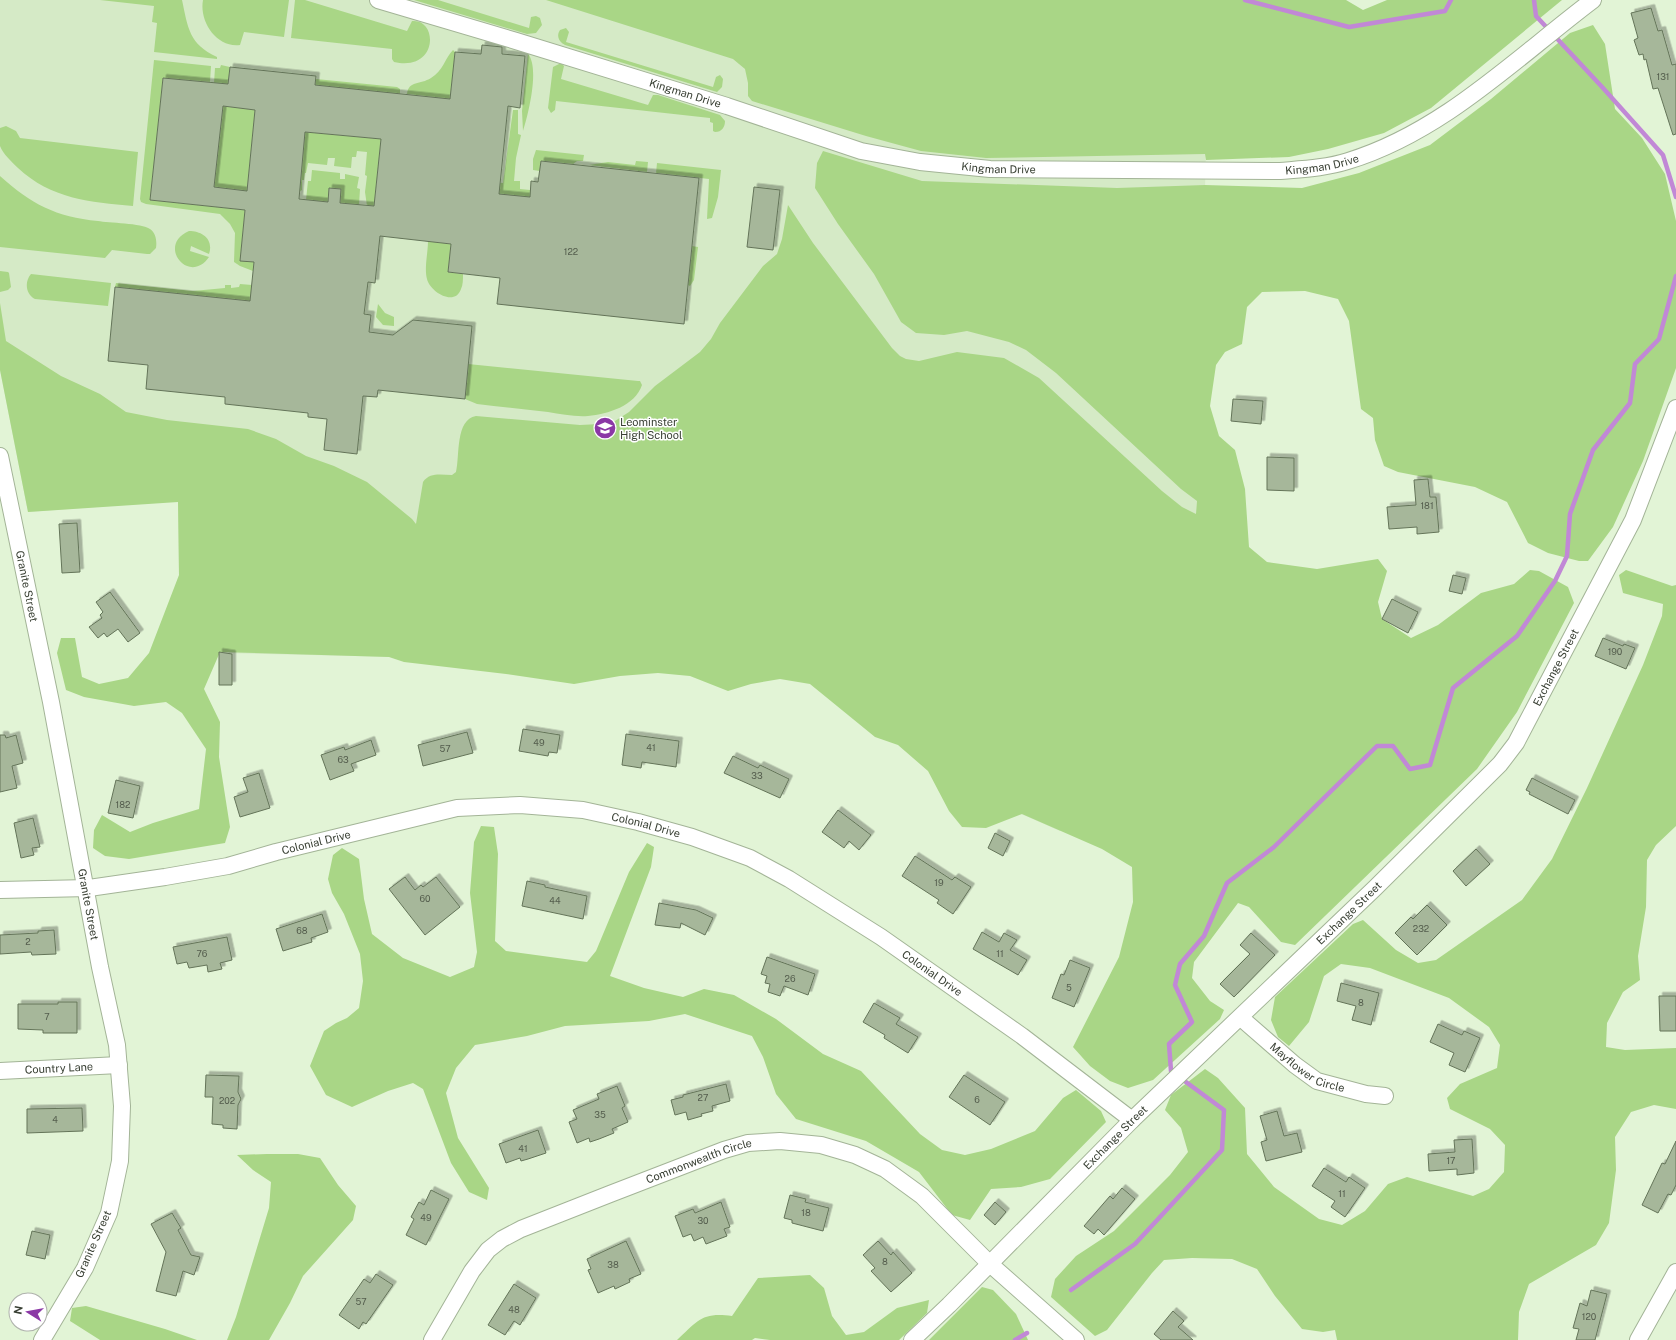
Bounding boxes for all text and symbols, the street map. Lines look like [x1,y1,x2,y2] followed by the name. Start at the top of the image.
[1657,71,1670,82] house number: 131
[648,76,723,110] street label: Kingman Drive
[1285,152,1360,177] street label: Kingman Drive
[961,160,1036,175] street label: Kingman Drive
[564,246,578,257] house number: 122
[592,415,618,441] school or university icon: Leominster High School
[620,416,682,441] place label: Leominster High School
[1420,500,1434,511] house number: 181
[14,550,40,623] street label: Granite Street
[1531,627,1581,708] street label: Exchange Street
[1608,646,1623,657] house number: 190
[533,737,545,748] house number: 49
[646,742,656,753] house number: 41
[439,743,451,754] house number: 57
[337,754,349,765] house number: 63
[751,770,763,781] house number: 33
[116,799,130,810] house number: 182
[610,810,682,839] street label: Colonial Drive
[280,828,352,856] street label: Colonial Drive
[76,868,101,941] street label: Granite Street
[934,877,944,888] house number: 19
[1314,879,1384,947] street label: Exchange Street
[419,893,431,904] house number: 60
[549,895,561,906] house number: 44
[1413,923,1429,934] house number: 232
[296,925,308,936] house number: 68
[25,936,31,947] house number: 2
[197,948,208,959] house number: 76
[900,948,965,998] street label: Colonial Drive
[996,948,1004,959] house number: 11
[785,973,796,984] house number: 26
[1066,982,1072,993] house number: 5
[1358,997,1364,1008] house number: 8
[44,1011,50,1022] house number: 7
[1268,1040,1346,1094] street label: Mayflower Circle
[24,1060,93,1076] street label: Country Lane
[698,1092,708,1103] house number: 27
[974,1094,980,1105] house number: 6
[219,1095,235,1106] house number: 202
[1081,1103,1149,1172] street label: Exchange Street
[594,1109,606,1120] house number: 35
[52,1114,58,1125] house number: 4
[644,1137,752,1186] street label: Commonwealth Circle
[518,1143,528,1154] house number: 41
[1446,1155,1456,1166] house number: 17
[1338,1188,1346,1199] house number: 11
[801,1207,811,1218] house number: 18
[73,1208,113,1280] street label: Granite Street
[420,1212,432,1223] house number: 49
[697,1215,709,1226] house number: 30
[882,1256,888,1267] house number: 8
[607,1259,619,1270] house number: 38
[8,1292,48,1332] north arrow
[355,1296,367,1307] house number: 57
[508,1304,520,1315] house number: 48
[11,1305,25,1315] text: N
[1582,1311,1597,1322] house number: 120

